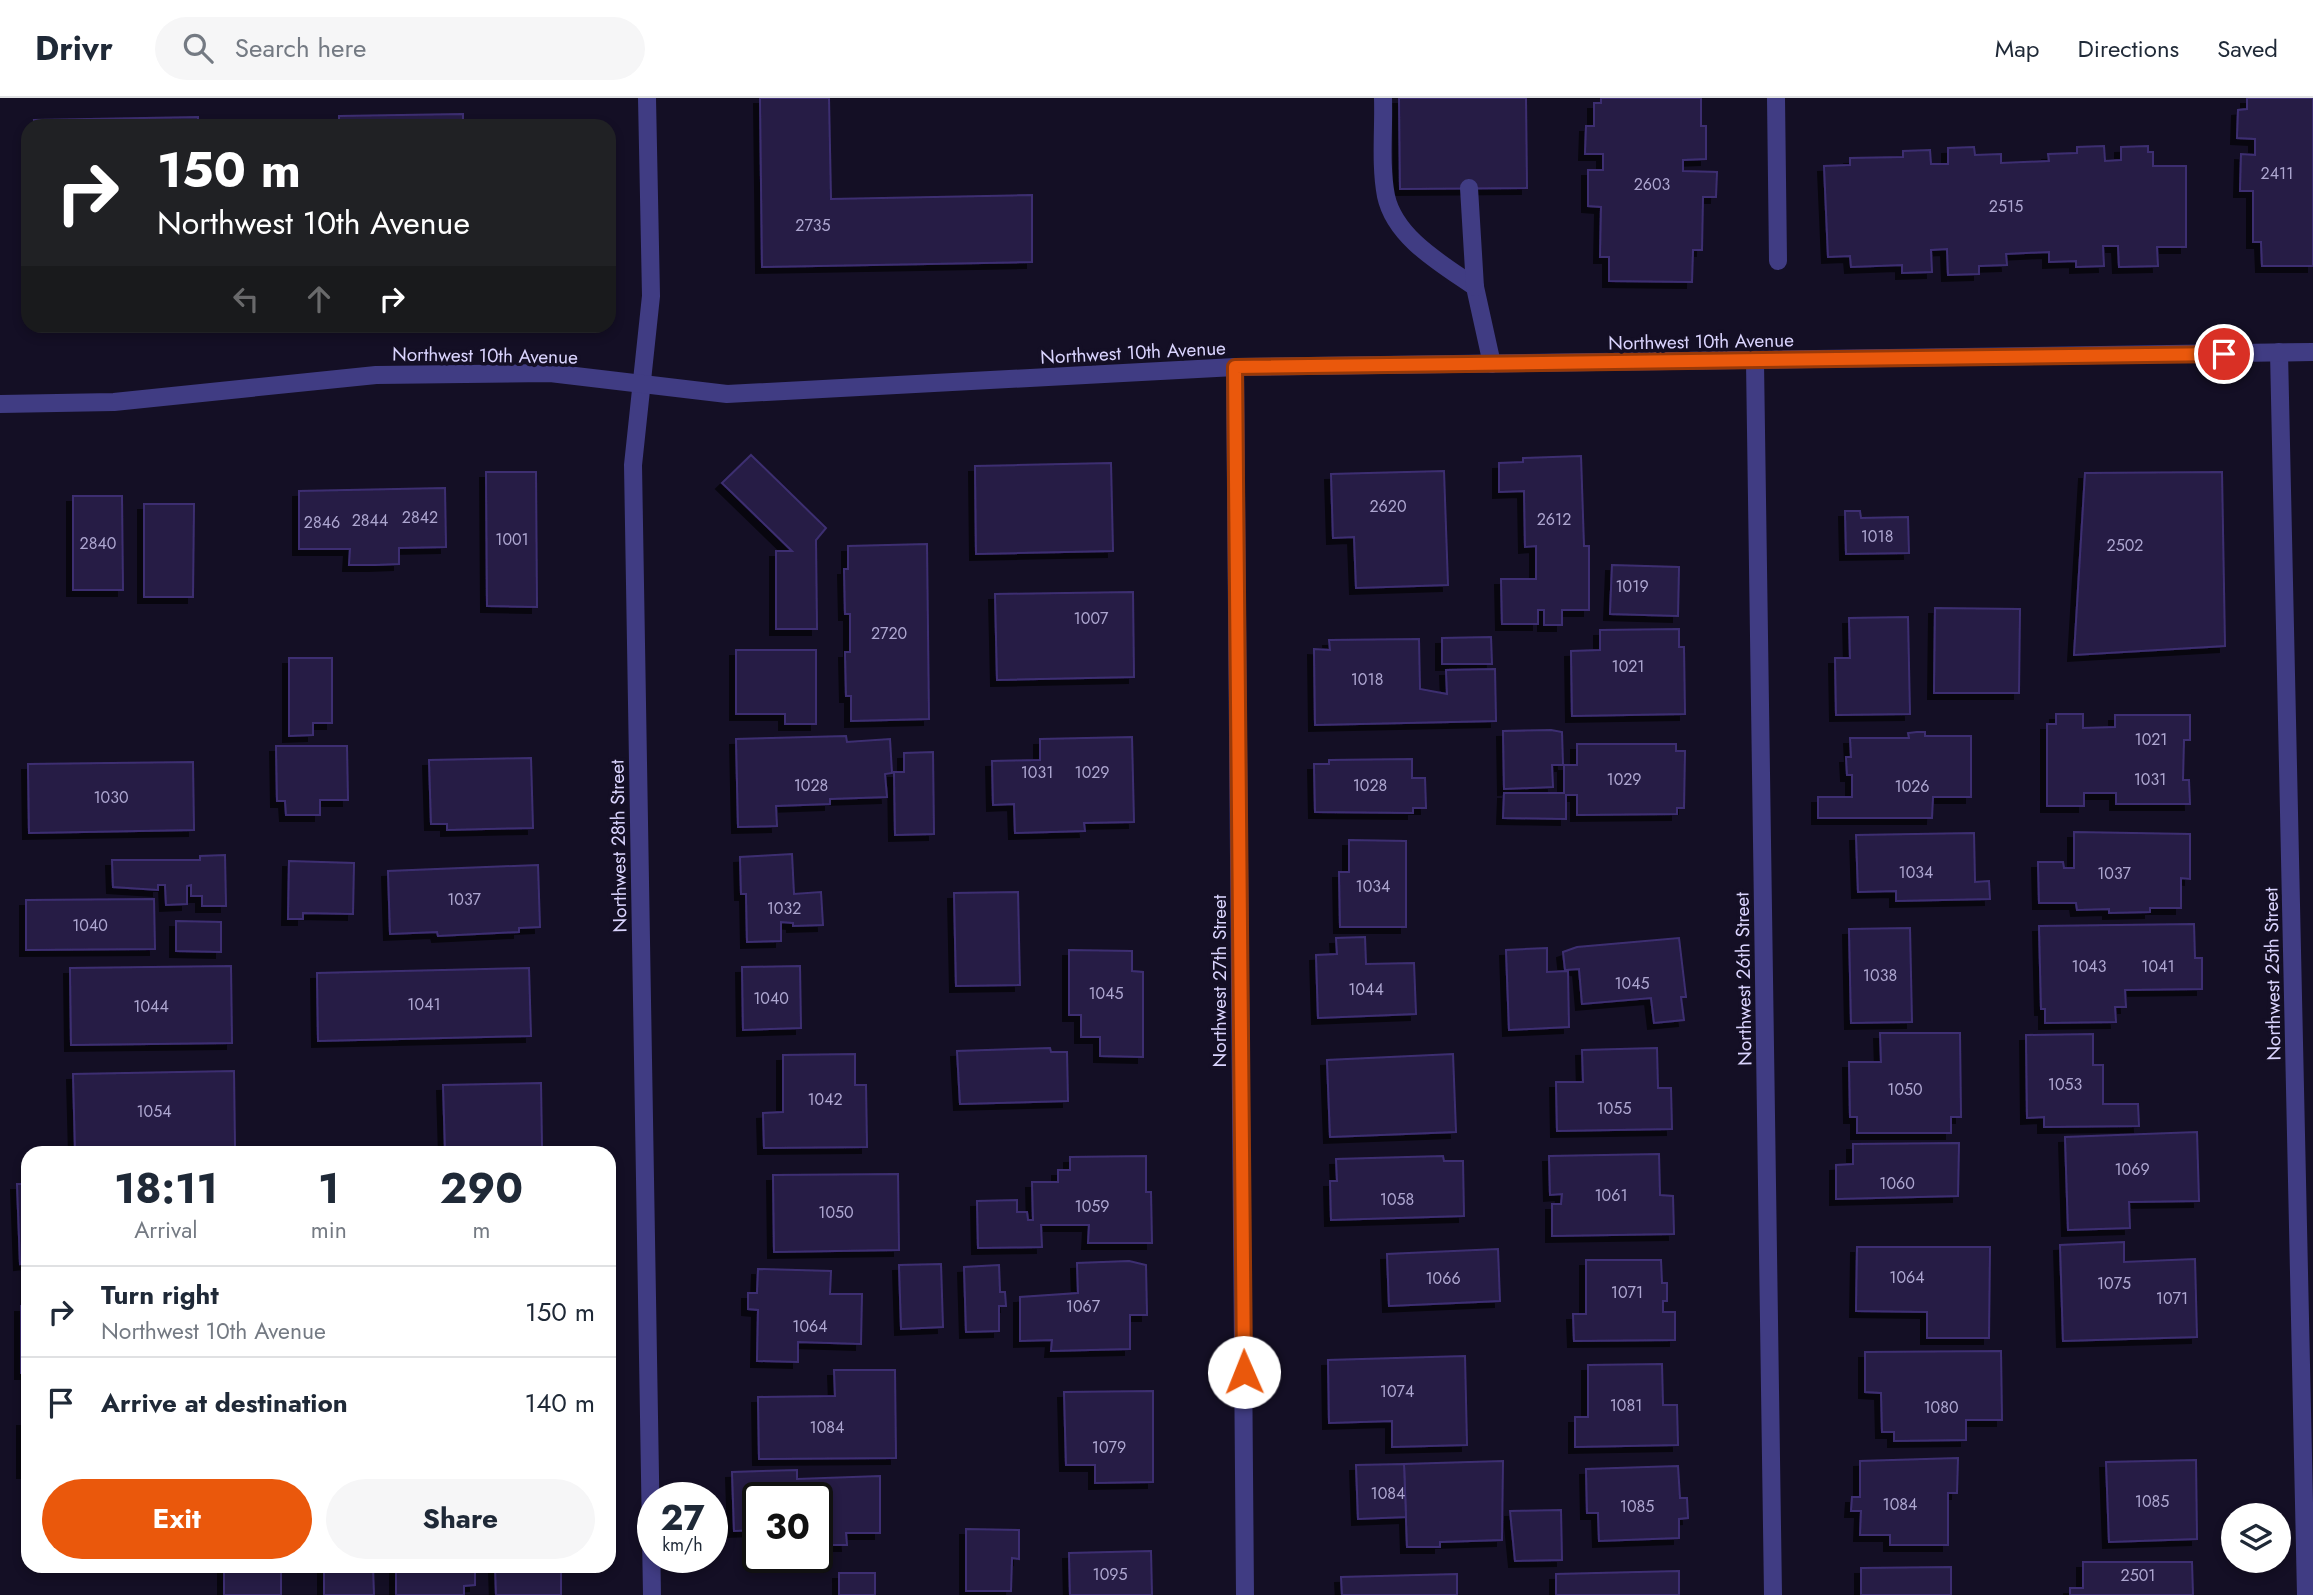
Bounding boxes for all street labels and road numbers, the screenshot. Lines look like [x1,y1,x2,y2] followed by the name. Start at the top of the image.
[1608,326,1794,357] street label: Northwest 10th Avenue
[1040,334,1227,371] street label: Northwest 10th Avenue
[392,340,578,371] street label: Northwest 10th Avenue
[603,759,634,933] street label: Northwest 28th Street
[2257,887,2288,1061] street label: Northwest 25th Street
[1728,891,1759,1066] street label: Northwest 26th Street
[1206,894,1233,1067] street label: Northwest 27th Street

